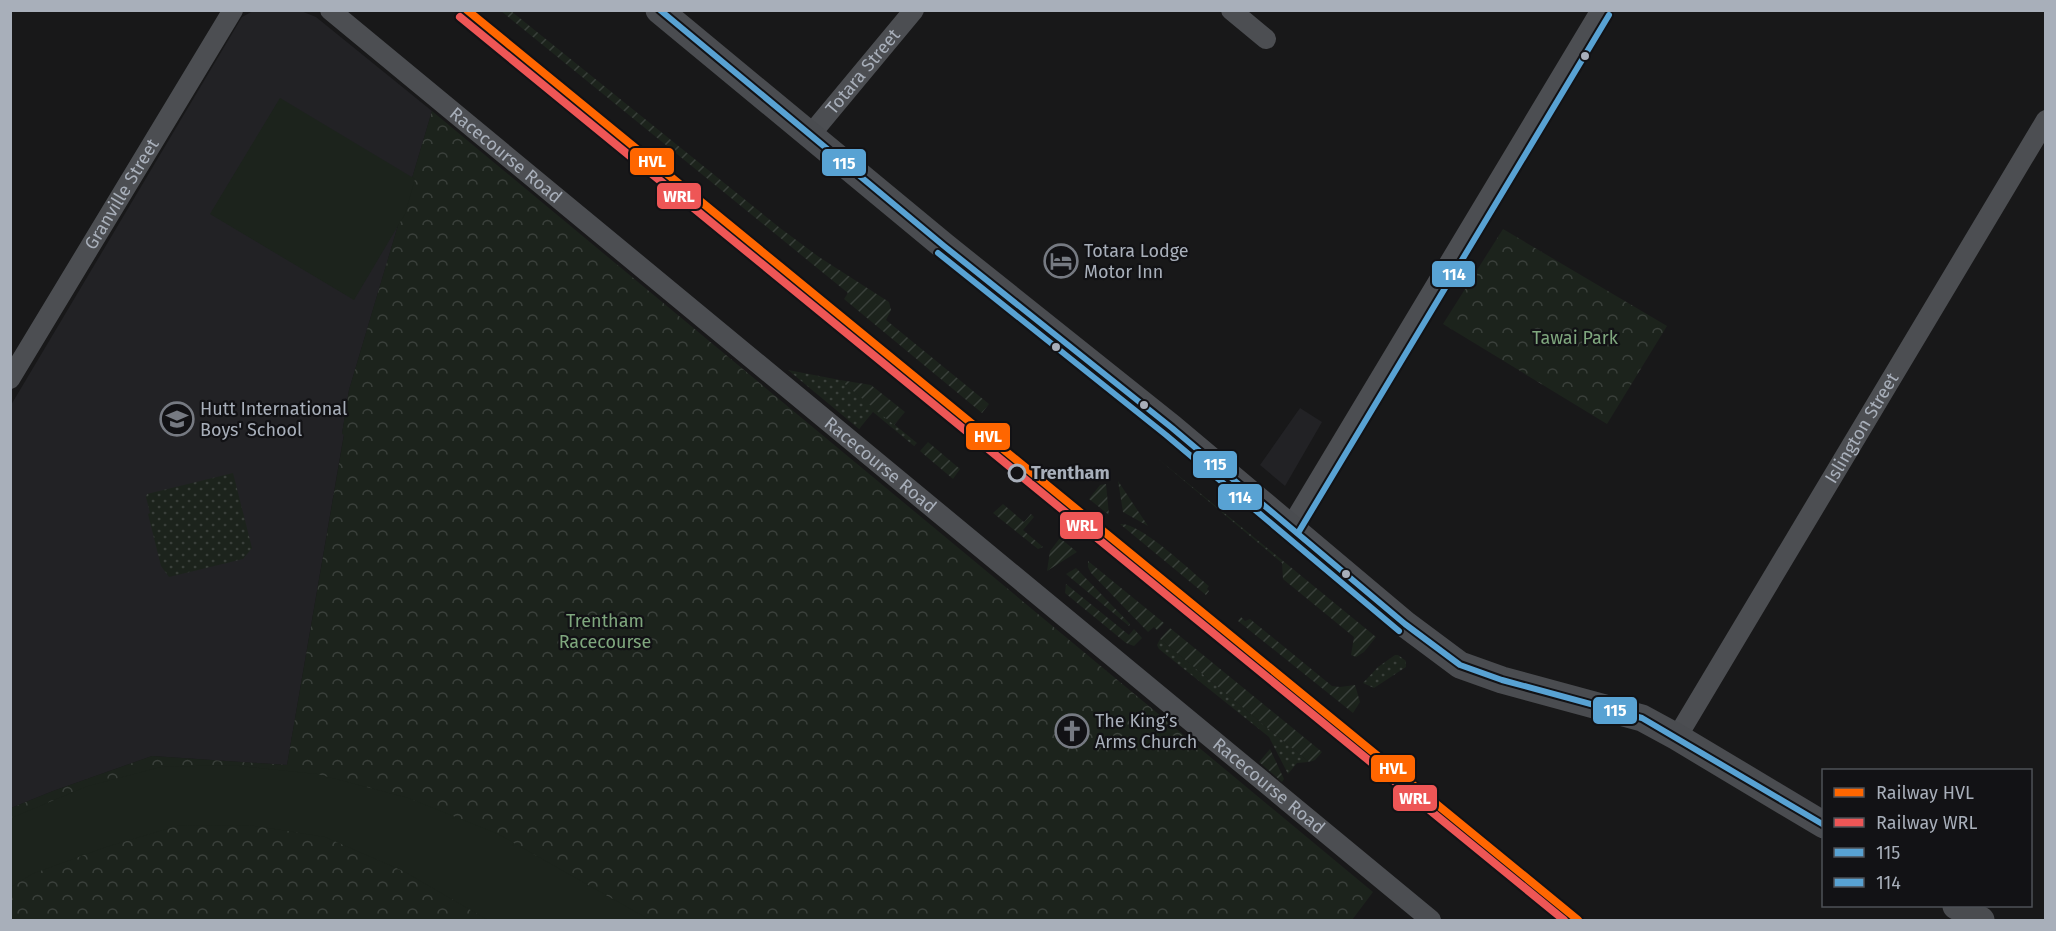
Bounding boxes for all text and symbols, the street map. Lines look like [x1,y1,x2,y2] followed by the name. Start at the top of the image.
[821,24,905,119] street label: Totara Street
[1579,50,1591,62] unlabelled marker
[445,102,566,208] street label: Racecourse Road
[80,134,164,254] street label: Granville Street
[629,147,675,176] line badge: HVL
[821,148,867,177] line badge: 115
[638,152,666,171] text: HVL
[832,154,856,173] text: 115
[656,182,702,210] line badge: WRL
[663,187,695,206] text: WRL
[1084,240,1189,283] place label: Totara Lodge Motor Inn
[1043,243,1079,279] hotel icon: Totara Lodge Motor Inn
[1431,260,1476,288] line badge: 114
[1442,265,1466,284] text: 114
[1532,327,1619,349] park label: Tawai Park
[1050,341,1062,353] unlabelled marker
[1820,368,1904,487] street label: Islington Street
[200,398,347,441] place label: Hutt International Boys' School
[1138,399,1150,411] unlabelled marker
[159,401,195,437] school or university icon: Hutt International Boys' School
[820,412,941,518] street label: Racecourse Road
[965,422,1011,451] line badge: HVL
[974,427,1002,446] text: HVL
[1192,450,1238,479] line badge: 115
[1203,455,1227,474] text: 115
[1031,462,1110,484] place label: Trentham
[1008,464,1026,482] marker: Trentham
[1217,483,1263,511] line badge: 114
[1228,488,1252,507] text: 114
[1059,511,1104,540] line badge: WRL
[1066,516,1098,535] text: WRL
[1340,568,1352,580] unlabelled marker
[559,610,651,653] park label: Trentham Racecourse
[1592,696,1638,725] line badge: 115
[1603,701,1627,720] text: 115
[1095,710,1197,753] place label: The King’s Arms Church
[1054,713,1090,749] church icon: The King’s Arms Church
[1208,733,1329,839] street label: Racecourse Road
[1370,754,1416,783] line badge: HVL
[1379,759,1407,778] text: HVL
[1822,769,2032,907] legend
[1876,782,1974,804] text: Railway HVL
[1392,784,1438,812] line badge: WRL
[1399,789,1431,808] text: WRL
[1876,812,1977,834] text: Railway WRL
[1876,842,1900,864] text: 115
[1876,872,1901,894] text: 114

